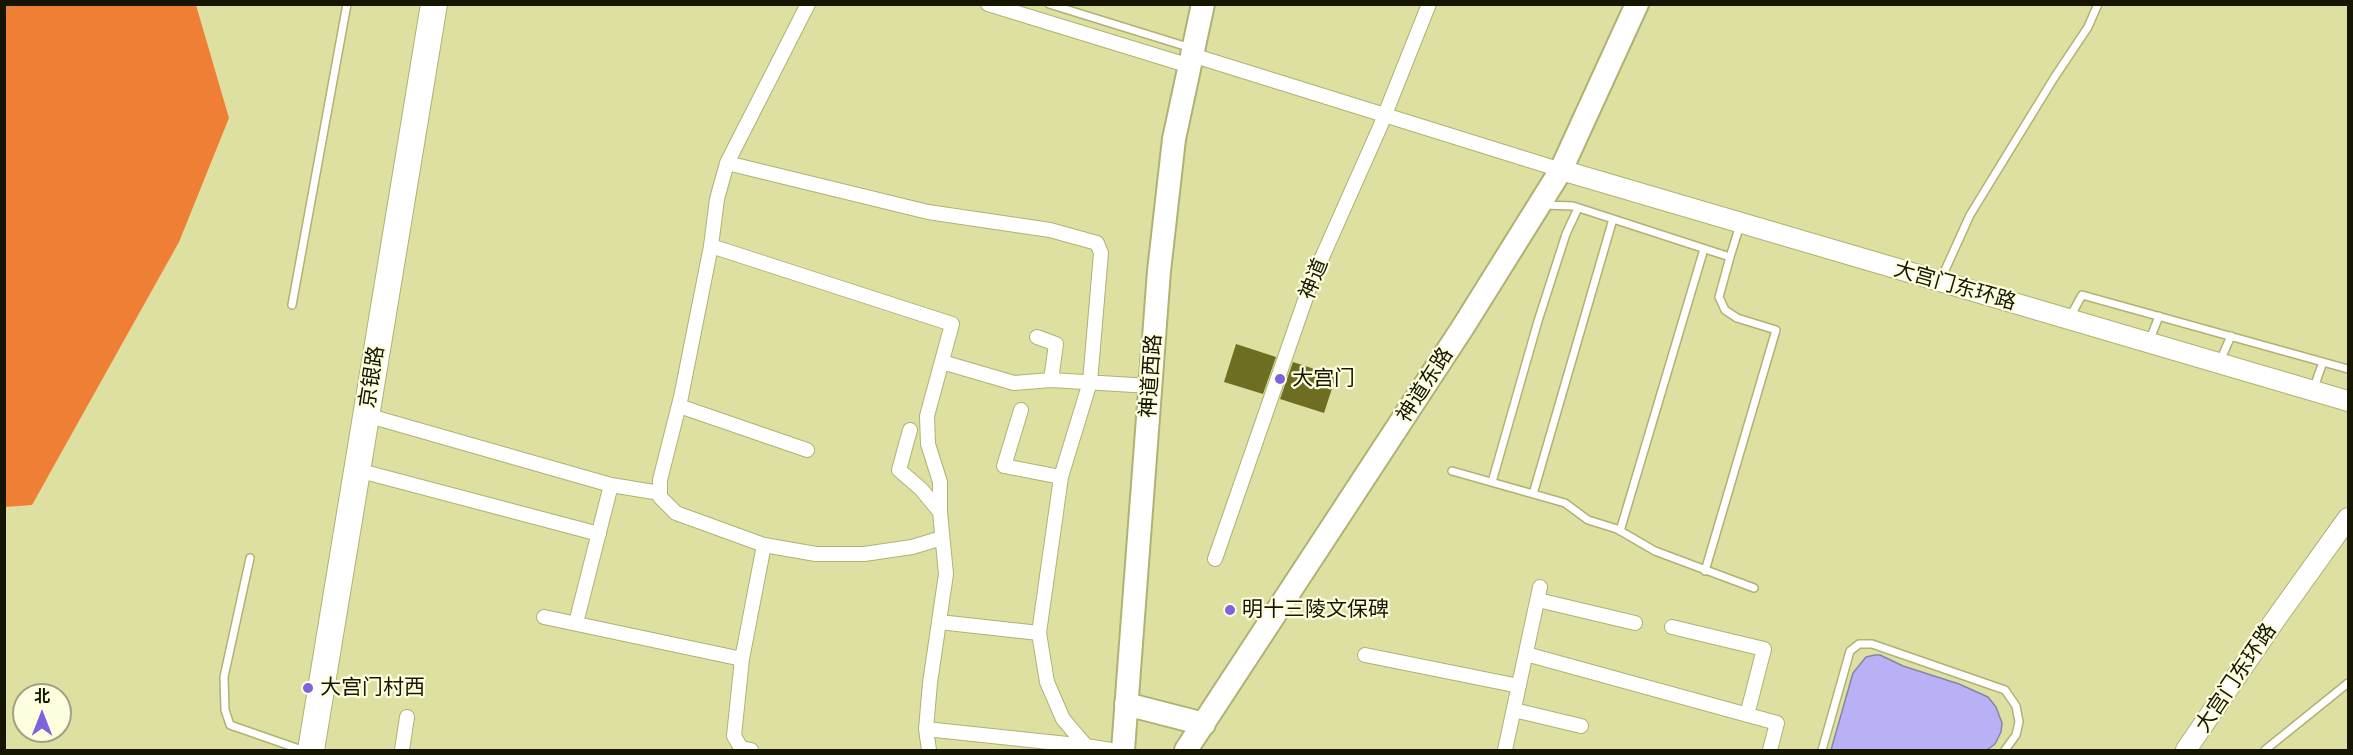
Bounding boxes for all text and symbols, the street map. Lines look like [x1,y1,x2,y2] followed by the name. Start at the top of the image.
[1294,255,1334,303] street label: 神道
[1891,257,2019,315] street label: 大宫门东环路
[1136,333,1166,419] street label: 神道西路
[1392,343,1458,427] street label: 神道东路
[355,344,389,410] street label: 京银路
[1292,366,1355,392] place label: 大宫门
[1273,372,1287,386] marker: 大宫门
[1242,597,1389,623] place label: 明十三陵文保碑
[1223,603,1237,617] marker: 明十三陵文保碑
[2190,619,2282,737] street label: 大宫门东环路
[320,675,425,701] place label: 大宫门村西
[301,681,315,695] marker: 大宫门村西
[12,683,72,743] north arrow
[34,688,50,705] text: 北

